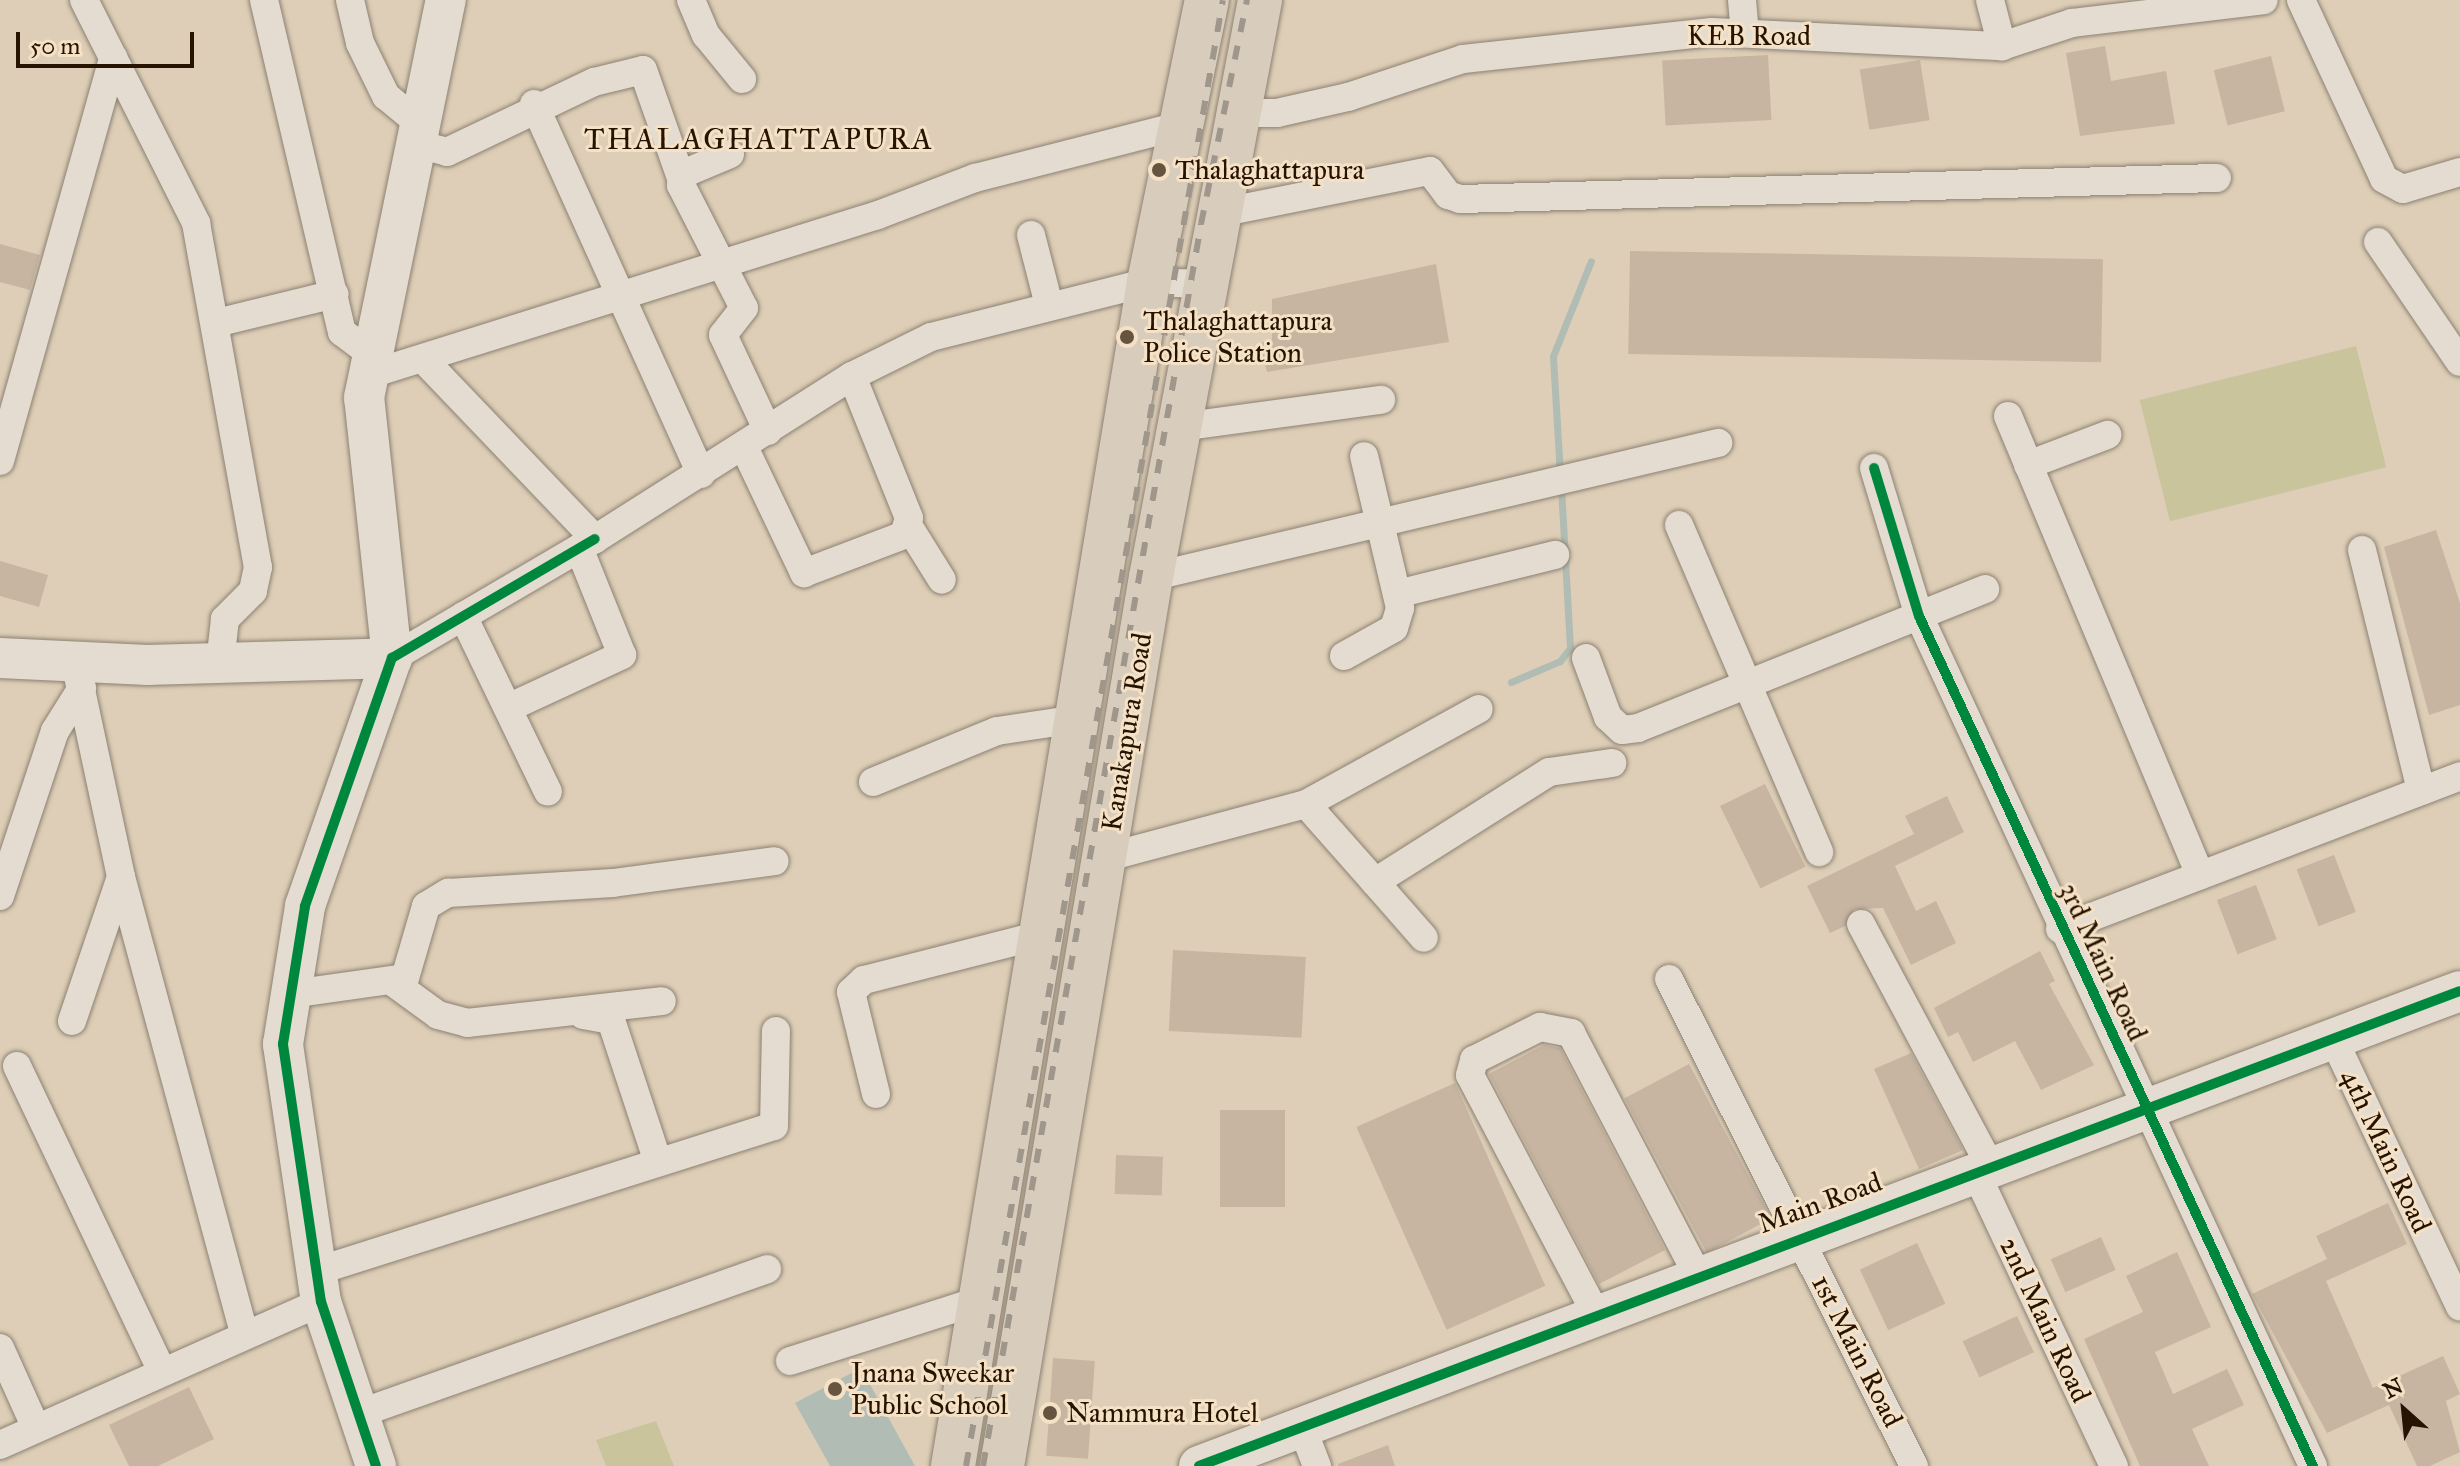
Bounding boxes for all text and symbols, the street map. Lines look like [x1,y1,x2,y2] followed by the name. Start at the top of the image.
[20,16,198,66] scale bar
[1687,19,1811,53] street label: KEB Road
[30,31,80,61] text: 50 m
[584,121,934,157] district label: THALAGHATTAPURA
[1175,153,1364,187] place label: Thalaghattapura
[1150,161,1168,179] marker: Thalaghattapura
[1143,304,1332,370] place label: Thalaghattapura Police Station
[1118,328,1136,346] marker: Thalaghattapura Police Station
[1095,630,1159,834] street label: Kanakapura Road
[2052,877,2154,1047] street label: 3rd Main Road
[2334,1064,2438,1238] street label: 4th Main Road
[1754,1165,1886,1241] street label: Main Road
[1992,1232,2098,1408] street label: 2nd Main Road
[1804,1269,1910,1433] street label: 1st Main Road
[851,1356,1014,1422] place label: Jnana Sweekar Public School
[2364,1370,2444,1450] north arrow
[2378,1372,2407,1404] text: N
[826,1380,844,1398] marker: Jnana Sweekar Public School
[1066,1396,1258,1430] place label: Nammura Hotel
[1041,1404,1059,1422] marker: Nammura Hotel

